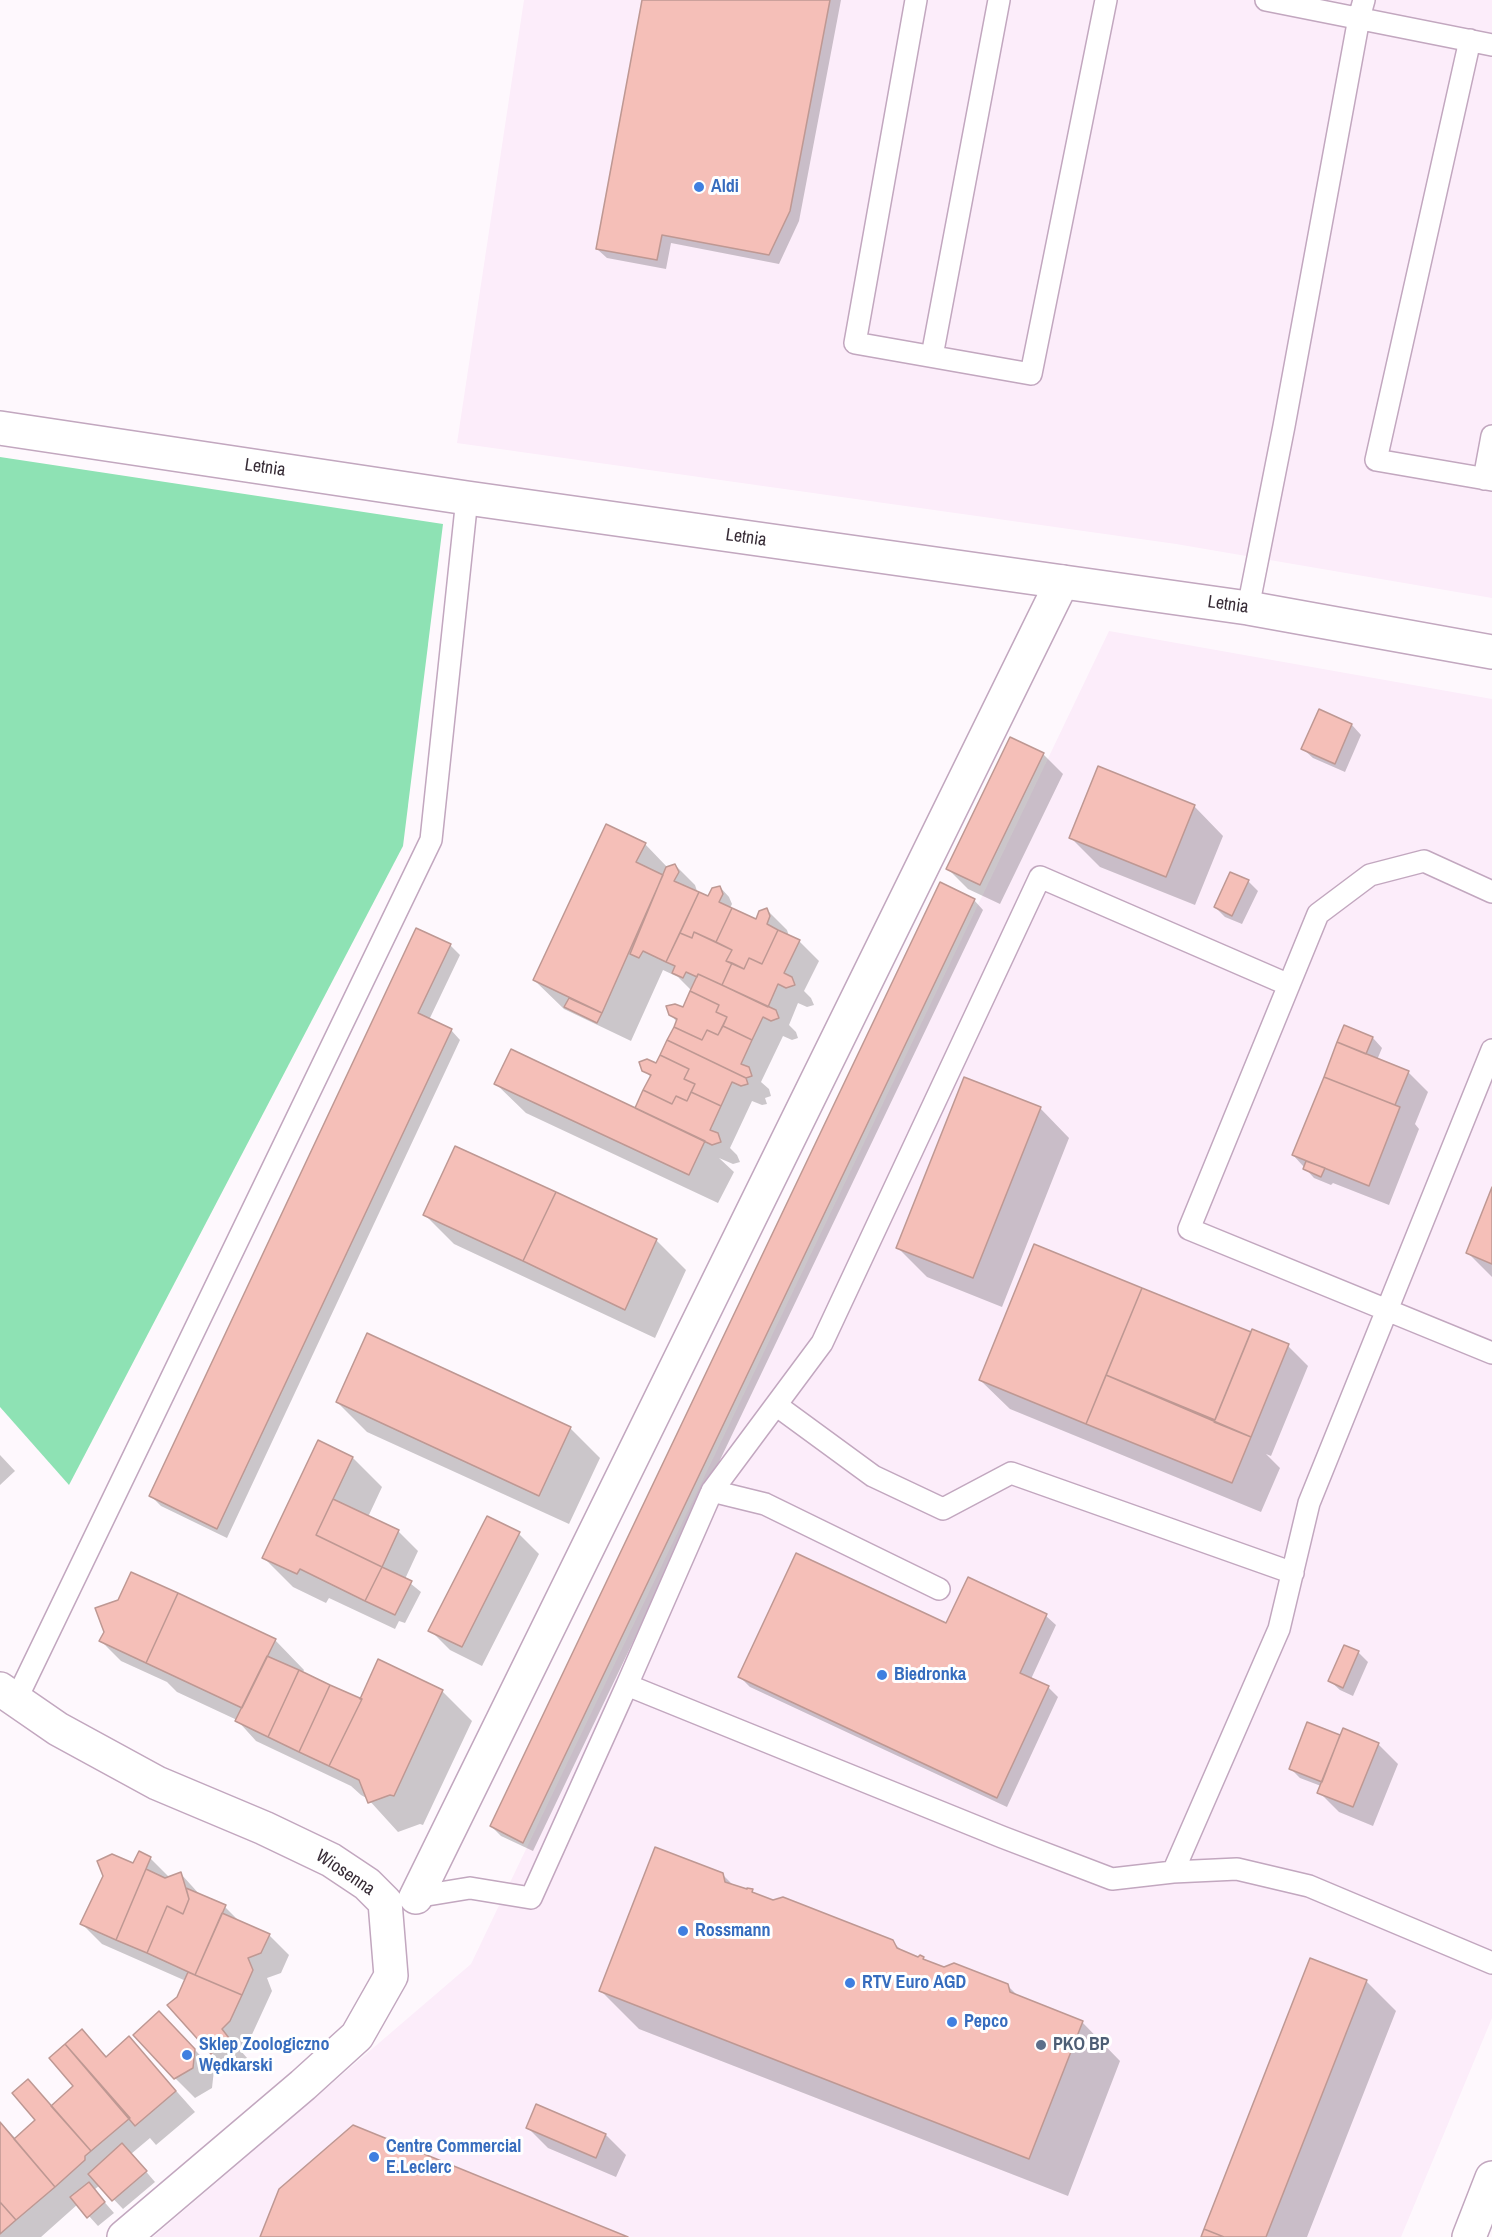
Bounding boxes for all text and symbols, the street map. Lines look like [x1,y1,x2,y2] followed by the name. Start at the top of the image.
[711,176,739,198] place label: Aldi
[692,180,706,194] marker: Aldi
[243,454,287,482] street label: Letnia
[724,524,768,552] street label: Letnia
[1206,591,1250,619] street label: Letnia
[894,1664,966,1686] place label: Biedronka
[875,1668,889,1682] marker: Biedronka
[311,1845,379,1901] street label: Wiosenna
[695,1920,770,1942] place label: Rossmann
[676,1924,690,1938] marker: Rossmann
[862,1972,966,1994] place label: RTV Euro AGD
[843,1976,857,1990] marker: RTV Euro AGD
[964,2011,1008,2033] place label: Pepco
[945,2015,959,2029] marker: Pepco
[199,2034,329,2076] place label: Sklep Zoologiczno Wędkarski
[1053,2034,1110,2056] place label: PKO BP
[1034,2038,1048,2052] marker: PKO BP
[180,2048,194,2062] marker: Sklep Zoologiczno Wędkarski
[386,2136,521,2178] place label: Centre Commercial E.Leclerc
[367,2150,381,2164] marker: Centre Commercial E.Leclerc

